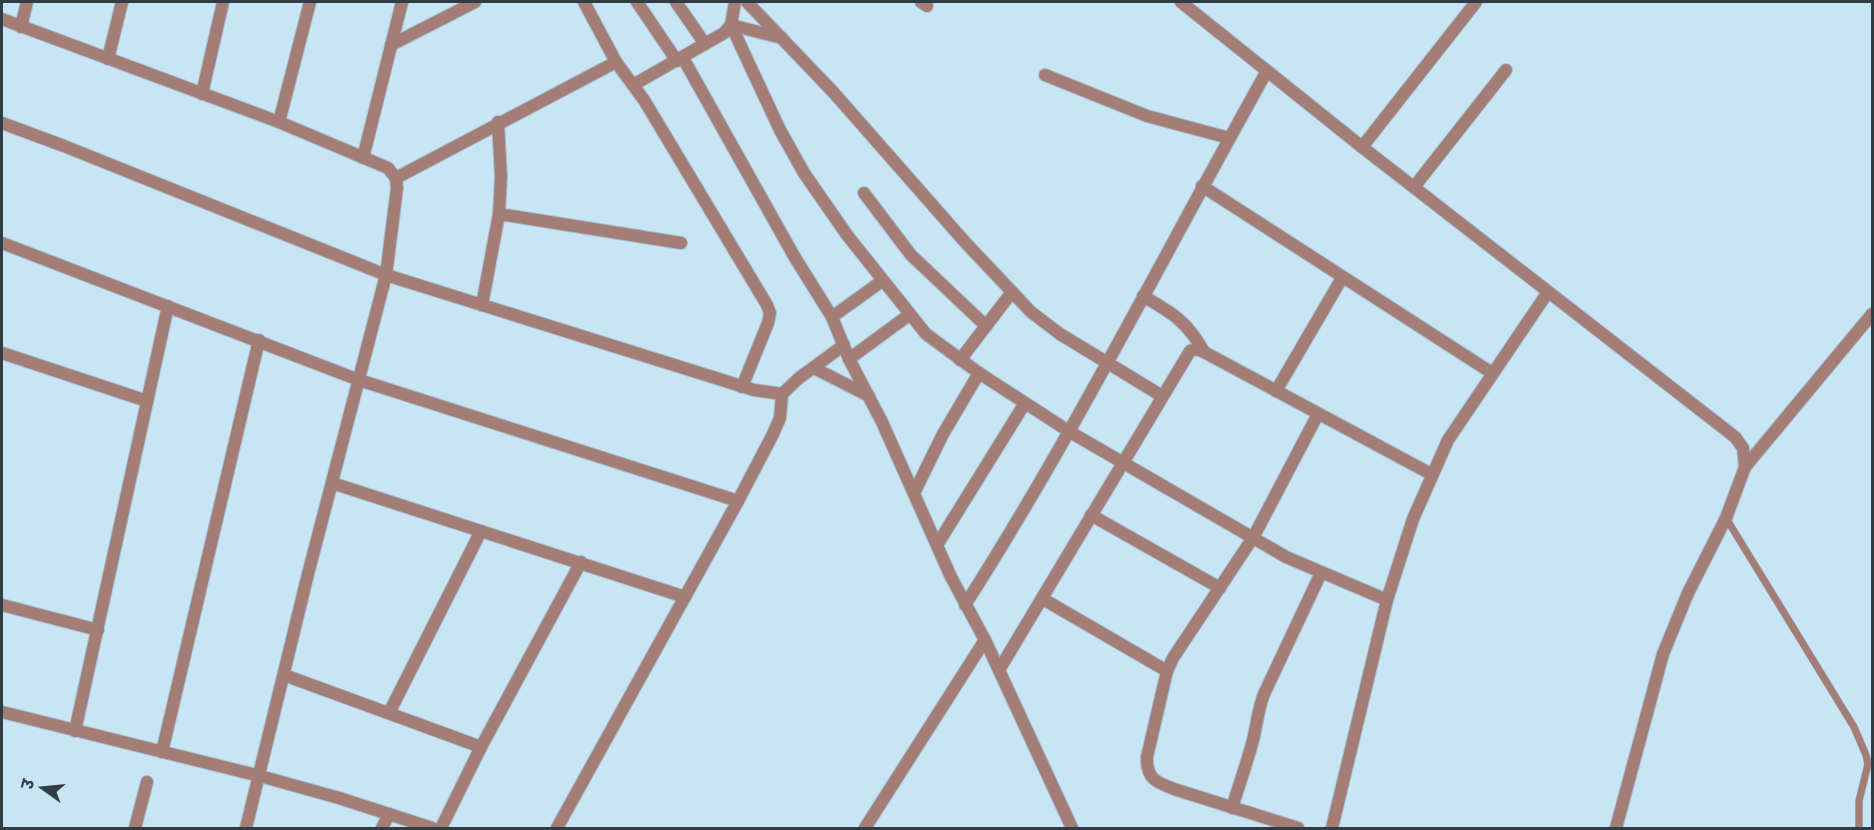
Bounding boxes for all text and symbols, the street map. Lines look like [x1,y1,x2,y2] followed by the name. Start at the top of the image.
[12,758,72,818] north arrow
[15,776,41,793] text: उ

